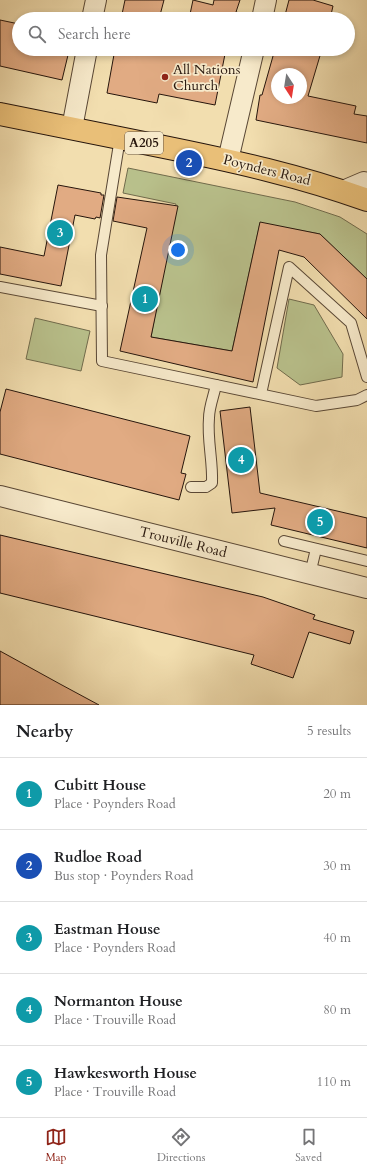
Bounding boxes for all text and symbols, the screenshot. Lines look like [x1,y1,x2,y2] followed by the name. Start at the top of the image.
[12,12,355,56] search box
[26,23,48,45] icon: search
[58,24,131,44] text: Search here
[173,60,241,95] place label: All Nations Church
[271,68,307,104] north arrow
[160,72,170,82] marker: All Nations Church
[125,132,163,154] road number: A205
[176,148,202,178] pin: 2
[221,150,313,190] street label: Poynders Road
[47,218,73,248] pin: 3
[168,240,188,260] your location
[132,284,158,314] pin: 1
[228,445,254,475] pin: 4
[307,507,333,537] pin: 5
[137,522,229,562] street label: Trouville Road
[16,720,73,743] text: Nearby
[307,722,351,740] text: 5 results
[54,775,146,795] text: Cubitt House
[26,785,32,803] text: 1
[323,785,351,803] text: 20 m
[54,795,176,813] text: Place · Poynders Road
[54,847,142,867] text: Rudloe Road
[26,857,32,875] text: 2
[323,857,351,875] text: 30 m
[54,867,193,885] text: Bus stop · Poynders Road
[54,919,161,939] text: Eastman House
[26,929,32,947] text: 3
[323,929,351,947] text: 40 m
[54,939,176,957] text: Place · Poynders Road
[54,991,183,1011] text: Normanton House
[26,1001,32,1019] text: 4
[323,1001,351,1019] text: 80 m
[54,1011,176,1029] text: Place · Trouville Road
[54,1063,197,1083] text: Hawkesworth House
[26,1073,32,1091] text: 5
[317,1073,351,1091] text: 110 m
[54,1083,176,1101] text: Place · Trouville Road
[45,1126,67,1165] tab: Map
[157,1126,205,1165] tab: Directions
[295,1126,322,1165] tab: Saved

